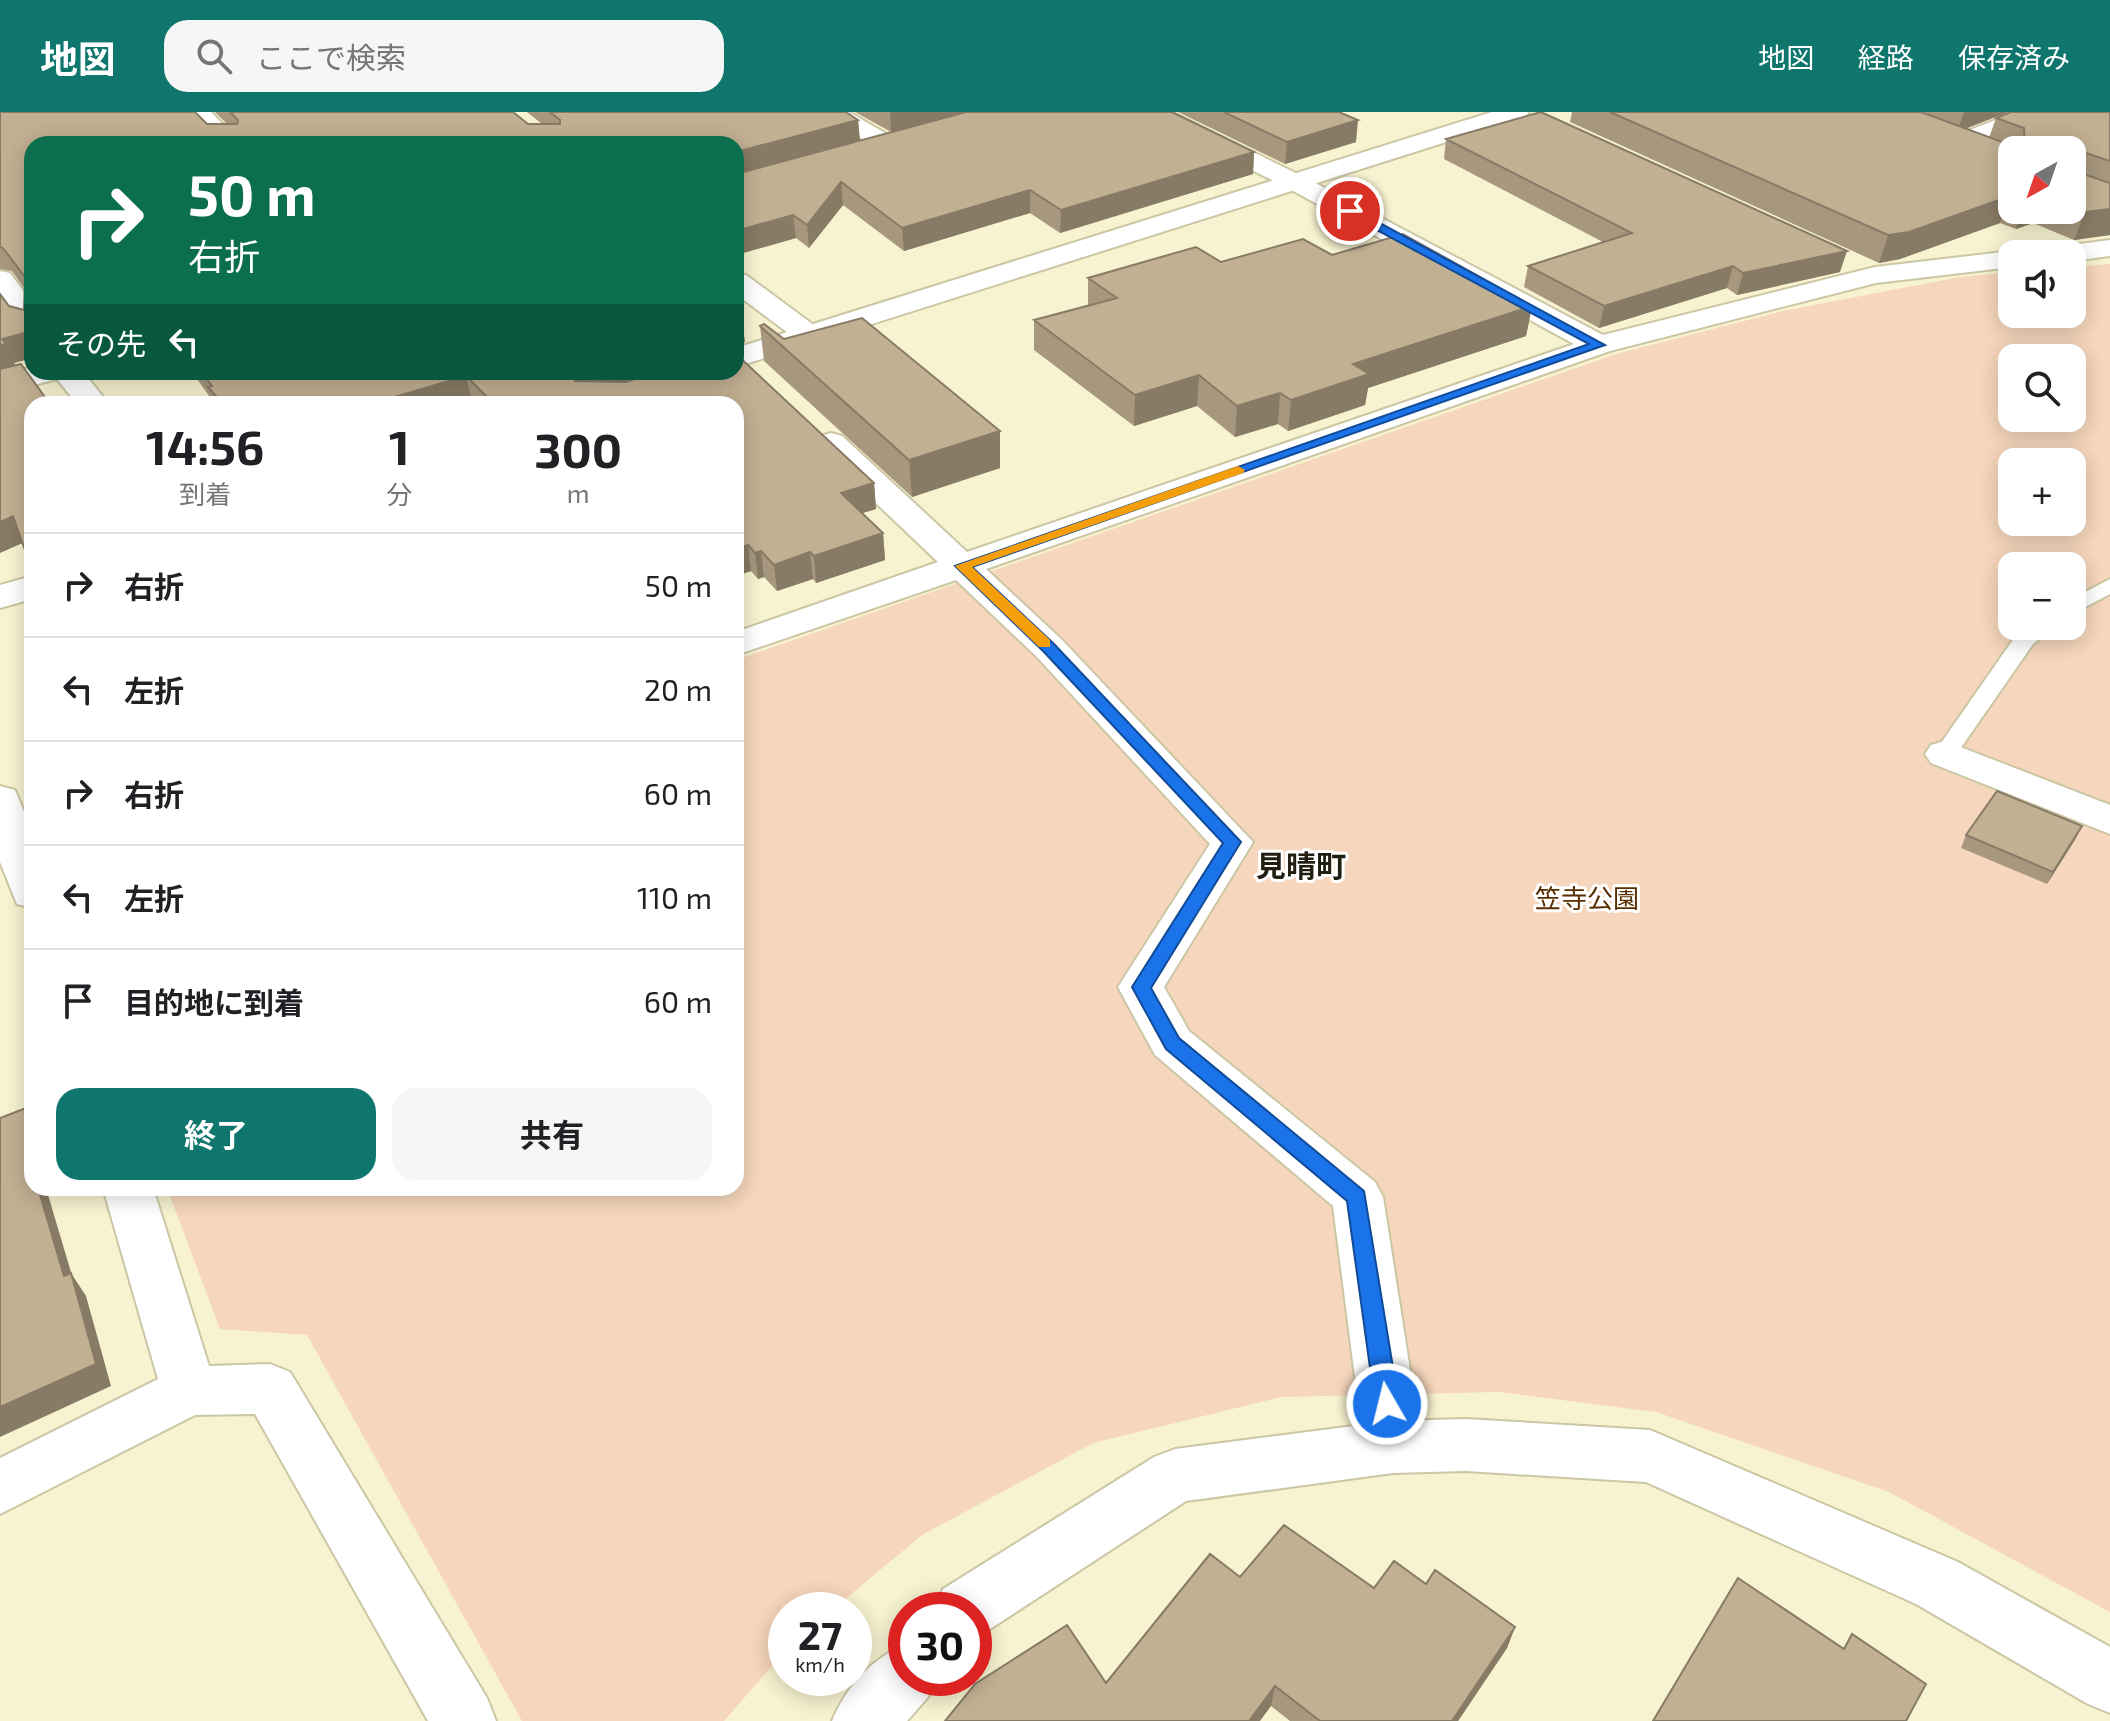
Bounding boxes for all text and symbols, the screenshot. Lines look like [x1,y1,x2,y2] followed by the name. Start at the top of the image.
[164,20,724,92] search box
[192,34,236,78] icon: search
[40,35,116,81] text: 地図
[256,39,406,75] text: ここで検索
[1758,40,1814,74] text: 地図
[1858,40,1914,74] text: 経路
[1958,40,2070,74] text: 保存済み
[1998,136,2086,224] north arrow
[1998,136,2086,640] map controls
[188,160,316,227] text: 50 m
[56,168,160,272] icon: right
[1316,177,1384,245] pin
[1328,189,1372,233] icon: arrive
[188,234,260,277] text: 右折
[1998,240,2086,328] button: sound
[162,320,206,364] icon: left
[56,325,146,361] text: その先
[1998,344,2086,432] button: search
[146,417,264,475] text: 14:56
[389,417,410,475] text: 1
[534,420,622,478] text: 300
[1998,448,2086,536] button: +
[567,477,590,508] text: m
[179,478,231,509] text: 到着
[386,478,412,509] text: 分
[1998,552,2086,640] button: −
[56,563,100,607] icon: right
[645,567,712,603] text: 50 m
[124,568,184,604] text: 右折
[56,667,100,711] icon: left
[644,671,712,707] text: 20 m
[124,672,184,708] text: 左折
[56,771,100,815] icon: right
[644,775,712,811] text: 60 m
[124,776,184,812] text: 右折
[1256,847,1346,883] district label: 見晴町
[56,875,100,919] icon: left
[637,879,712,915] text: 110 m
[124,880,184,916] text: 左折
[1535,882,1639,913] park label: 笠寺公園
[56,979,100,1023] icon: arrive
[644,983,712,1019] text: 60 m
[124,984,304,1020] text: 目的地に到着
[56,1088,376,1180] button: 終了
[392,1088,712,1180] button: 共有
[1345,1362,1429,1446] position arrow
[888,1592,992,1696] speed limit sign: 30
[798,1610,842,1658] text: 27
[795,1652,845,1676] text: km/h

